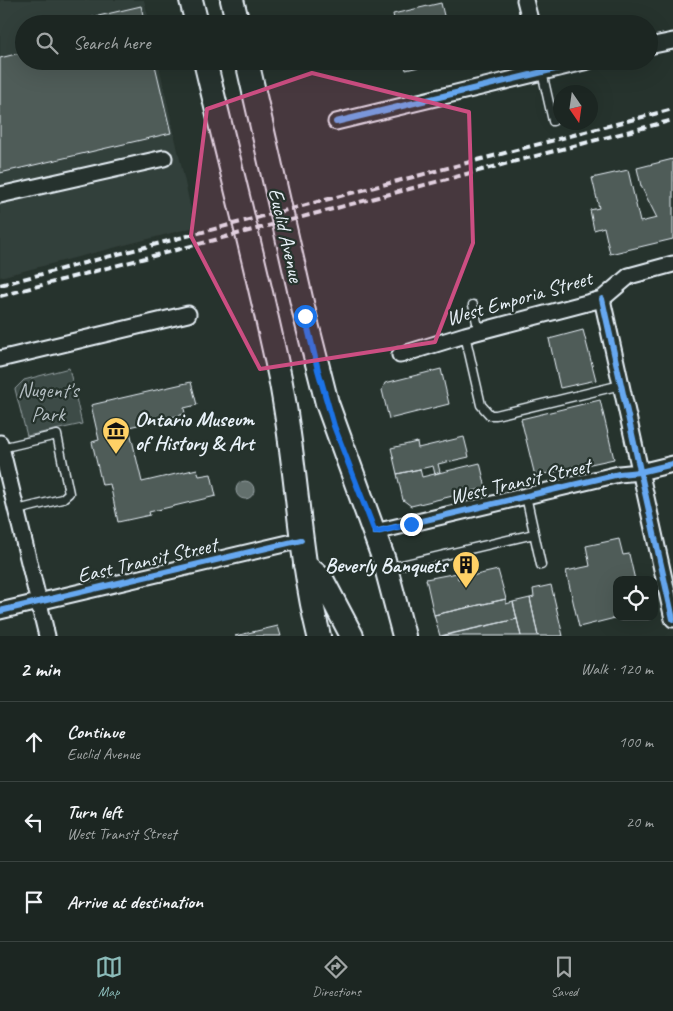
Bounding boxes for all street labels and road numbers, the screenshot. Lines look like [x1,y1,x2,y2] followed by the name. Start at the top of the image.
[263,186,310,286] street label: Euclid Avenue
[443,264,597,331] street label: West Emporia Street
[447,451,596,510] street label: West Transit Street
[75,531,222,589] street label: East Transit Street

